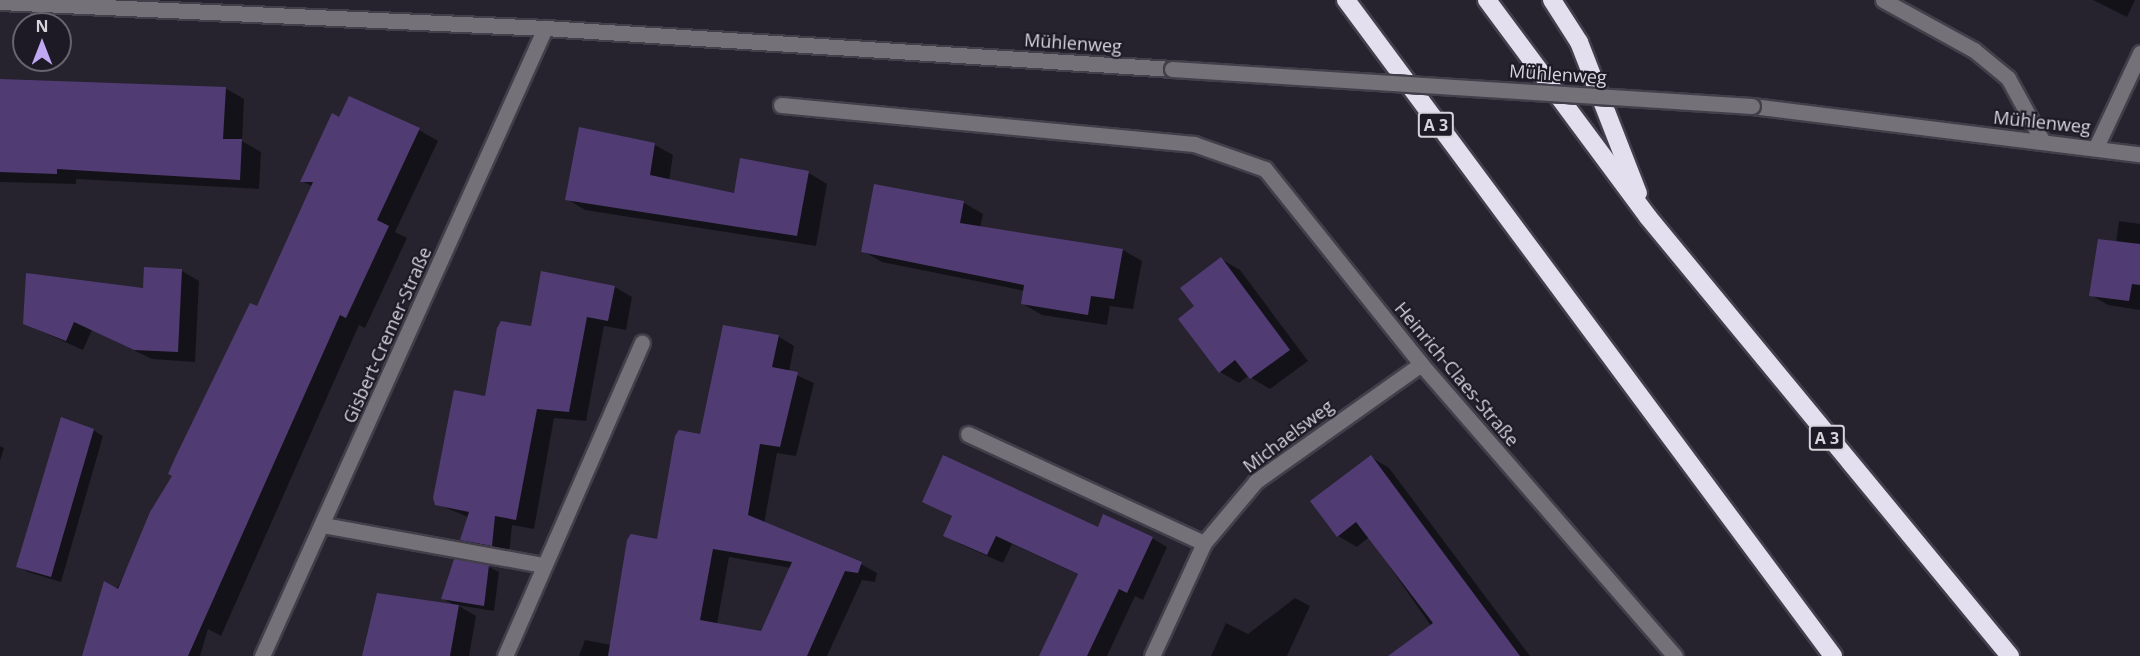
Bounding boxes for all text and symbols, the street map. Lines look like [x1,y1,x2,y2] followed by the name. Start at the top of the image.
[12,12,72,72] north arrow
[35,15,49,37] text: N
[1023,29,1123,57] street label: Mühlenweg
[1508,60,1608,88] street label: Mühlenweg
[1992,106,2092,138] street label: Mühlenweg
[1416,112,1456,138] road number: A 3
[338,244,436,426] street label: Gisbert-Cremer-Straße
[1390,297,1524,451] street label: Heinrich-Claes-Straße
[1239,395,1337,477] street label: Michaelsweg
[1808,425,1846,451] road number: A 3

